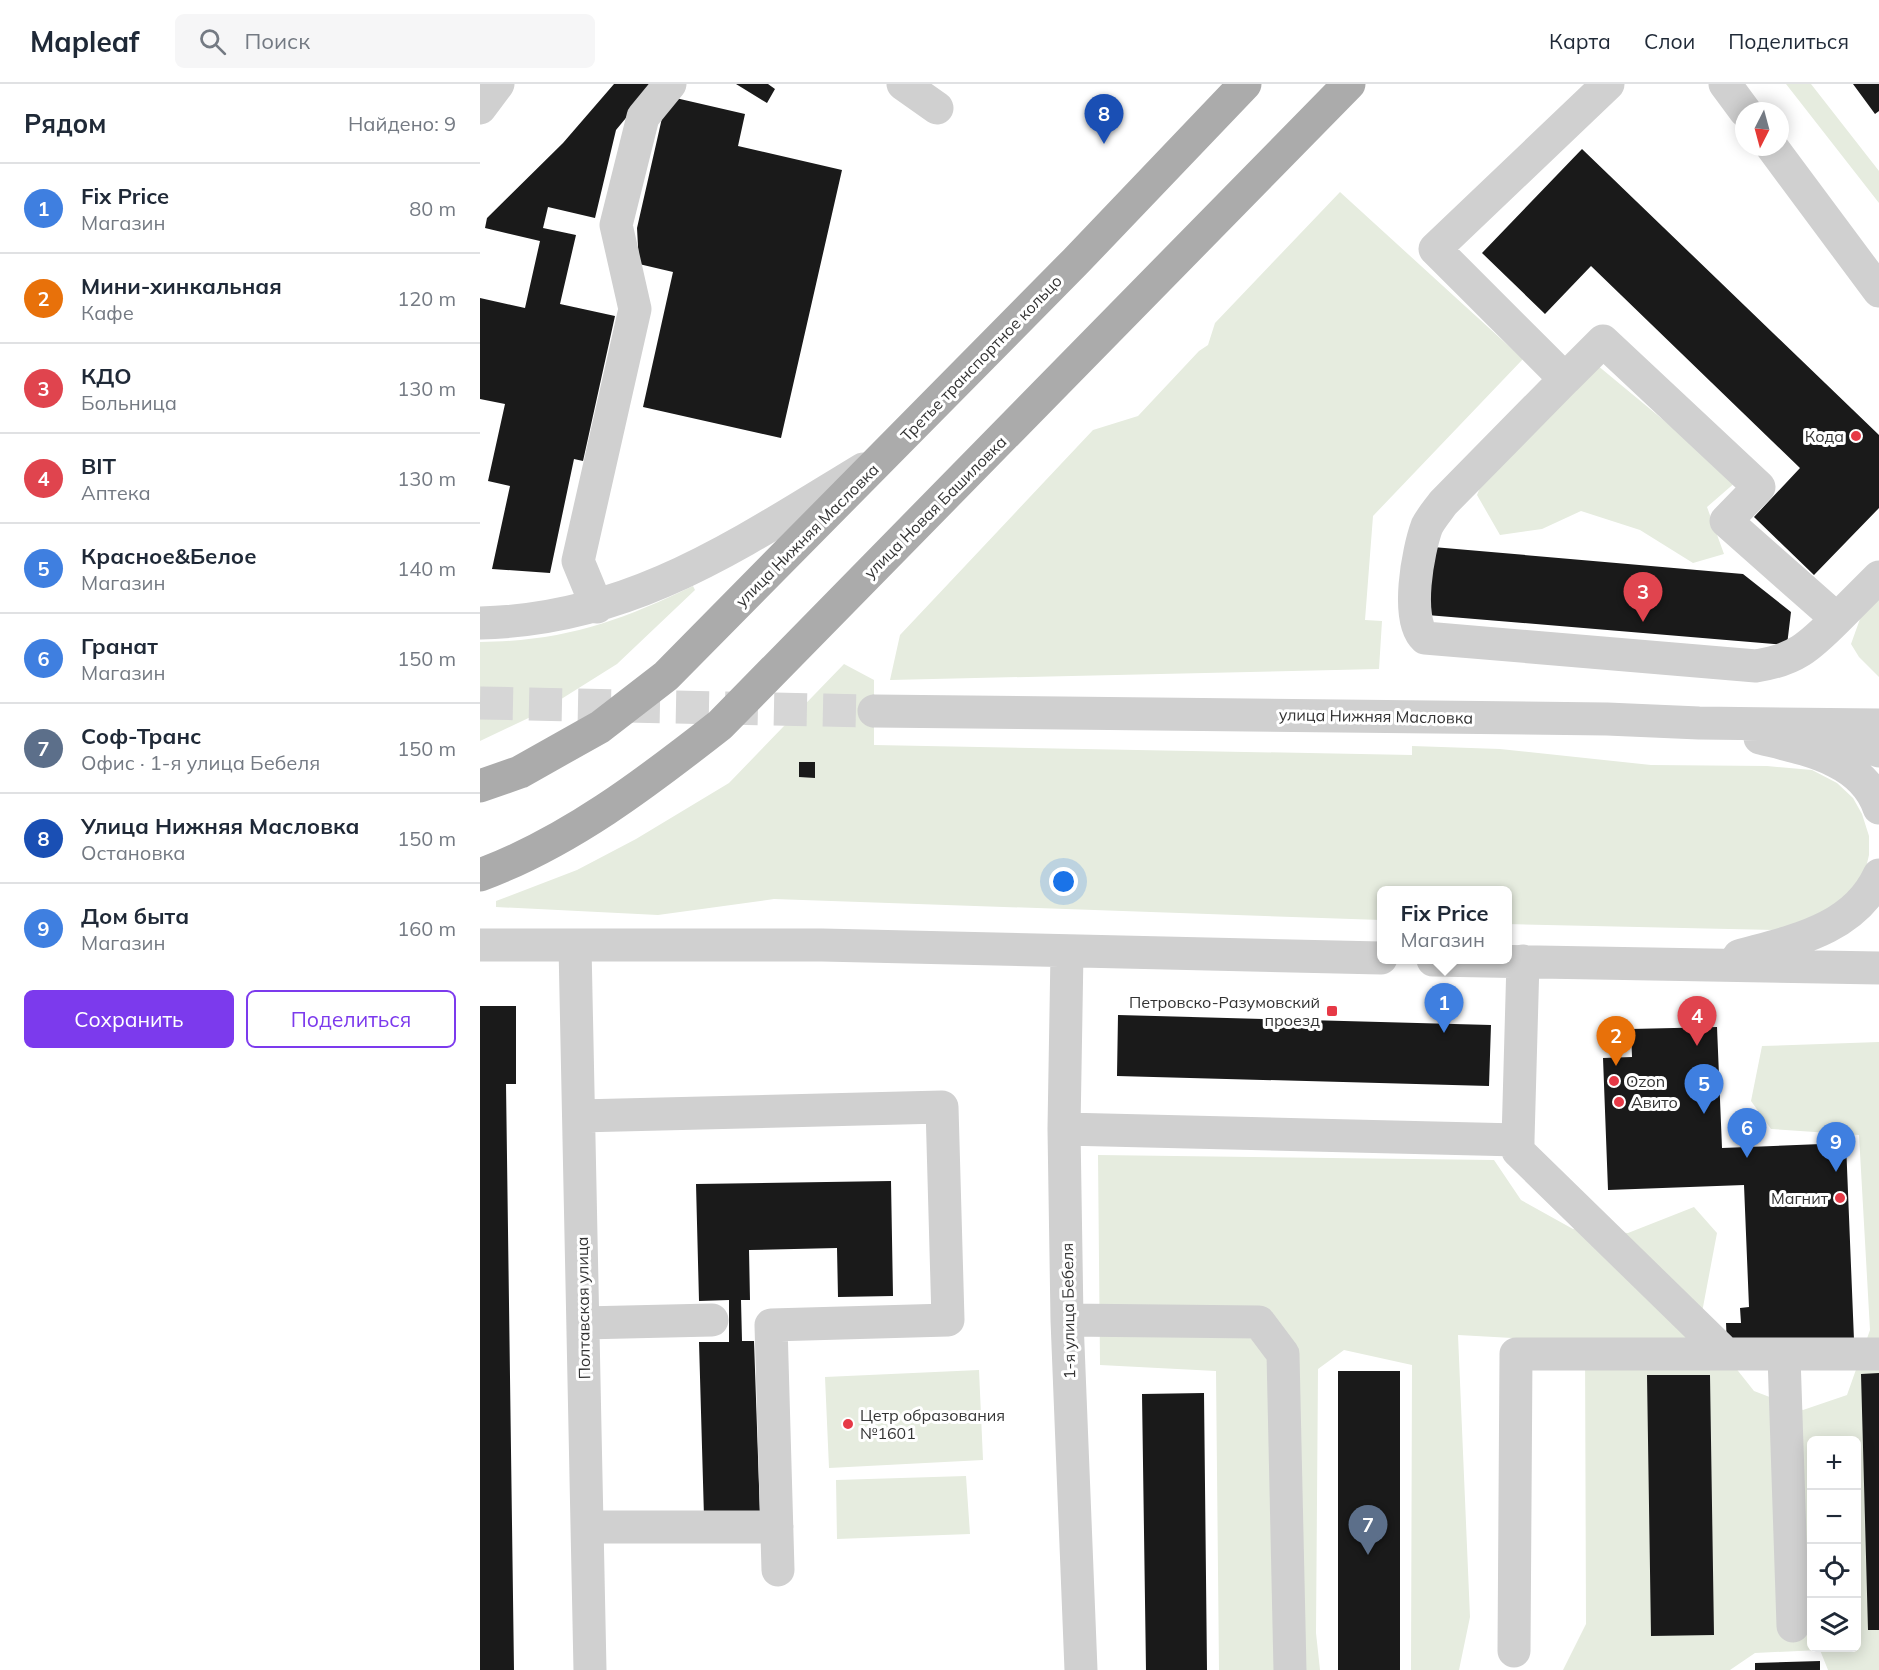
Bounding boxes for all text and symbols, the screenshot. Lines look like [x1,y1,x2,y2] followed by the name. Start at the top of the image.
[175,14,595,68] search box
[30,24,139,59] text: Mapleaf
[196,25,229,58] icon: search
[244,27,310,55] text: Поиск
[1549,28,1611,54] text: Карта
[1644,28,1695,54] text: Слои
[1728,28,1849,54] text: Поделиться
[1084,94,1124,144] pin: 8
[1735,102,1789,156] north arrow
[24,107,107,140] text: Рядом
[348,111,456,136] text: Найдено: 9
[81,182,169,210] text: Fix Price
[38,196,50,221] text: 1
[409,196,456,221] text: 80 m
[81,210,165,235] text: Магазин
[896,271,1066,445] street label: Третье транспортное кольцо
[81,272,282,300] text: Мини-хинкальная
[38,286,50,311] text: 2
[397,286,456,311] text: 120 m
[81,300,134,325] text: Кафе
[81,362,132,390] text: КДО
[38,376,50,401] text: 3
[397,376,456,401] text: 130 m
[81,390,177,415] text: Больница
[1805,426,1844,446] place label: Кода
[1849,429,1863,443] marker: Кода
[860,432,1010,582] street label: улица Новая Башиловка
[81,452,116,480] text: BIT
[731,459,883,611] street label: улица Нижняя Масловка
[38,466,50,491] text: 4
[397,466,456,491] text: 130 m
[81,480,151,505] text: Аптека
[81,542,257,570] text: Красное&Белое
[38,556,50,581] text: 5
[397,556,456,581] text: 140 m
[81,570,165,595] text: Магазин
[1624,572,1662,622] pin: 3
[81,632,158,660] text: Гранат
[38,646,50,671] text: 6
[397,646,456,671] text: 150 m
[81,660,165,685] text: Магазин
[1279,704,1473,728] street label: улица Нижняя Масловка
[81,722,201,750] text: Соф-Транс
[38,736,50,761] text: 7
[397,736,456,761] text: 150 m
[81,750,320,775] text: Офис · 1-я улица Бебеля
[81,812,359,840] text: Улица Нижняя Масловка
[38,826,50,851] text: 8
[397,826,456,851] text: 150 m
[81,840,186,865] text: Остановка
[1049,867,1078,896] your location
[1377,886,1512,964] popup
[1400,899,1489,927] text: Fix Price
[81,902,189,930] text: Дом быта
[38,916,50,941] text: 9
[397,916,456,941] text: 160 m
[1400,927,1485,952] text: Магазин
[81,930,165,955] text: Магазин
[1424,984,1464,1033] pin: 1
[24,990,234,1048] button: Сохранить
[246,990,456,1048] button: Поделиться
[1129,992,1320,1030] place label: Петровско-Разумовский проезд
[1678,996,1716,1046] pin: 4
[1325,1004,1339,1018] marker: Петровско-Разумовский проезд
[1596,1016,1636,1066] pin: 2
[1684,1064,1724,1114] pin: 5
[1626,1071,1665,1091] place label: Ozon
[1607,1074,1621,1088] marker: Ozon
[1631,1092,1678,1112] place label: Авито
[1612,1095,1626,1109] marker: Авито
[1728,1108,1766,1158] pin: 6
[1816,1122,1856,1172] pin: 9
[1771,1188,1829,1208] place label: Магнит
[1833,1191,1847,1205] marker: Магнит
[572,1236,594,1380] street label: Полтавская улица
[1057,1243,1079,1379] street label: 1-я улица Бебеля
[860,1405,1005,1443] place label: Цетр образования №1601
[841,1417,855,1431] marker: Цетр образования №1601
[1807,1436,1861,1652] map controls
[1807,1436,1861,1490] button: +
[1807,1490,1861,1544] button: −
[1348,1506,1388,1555] pin: 7
[1807,1544,1861,1598] button: locate
[1807,1598,1861,1652] button: layers

